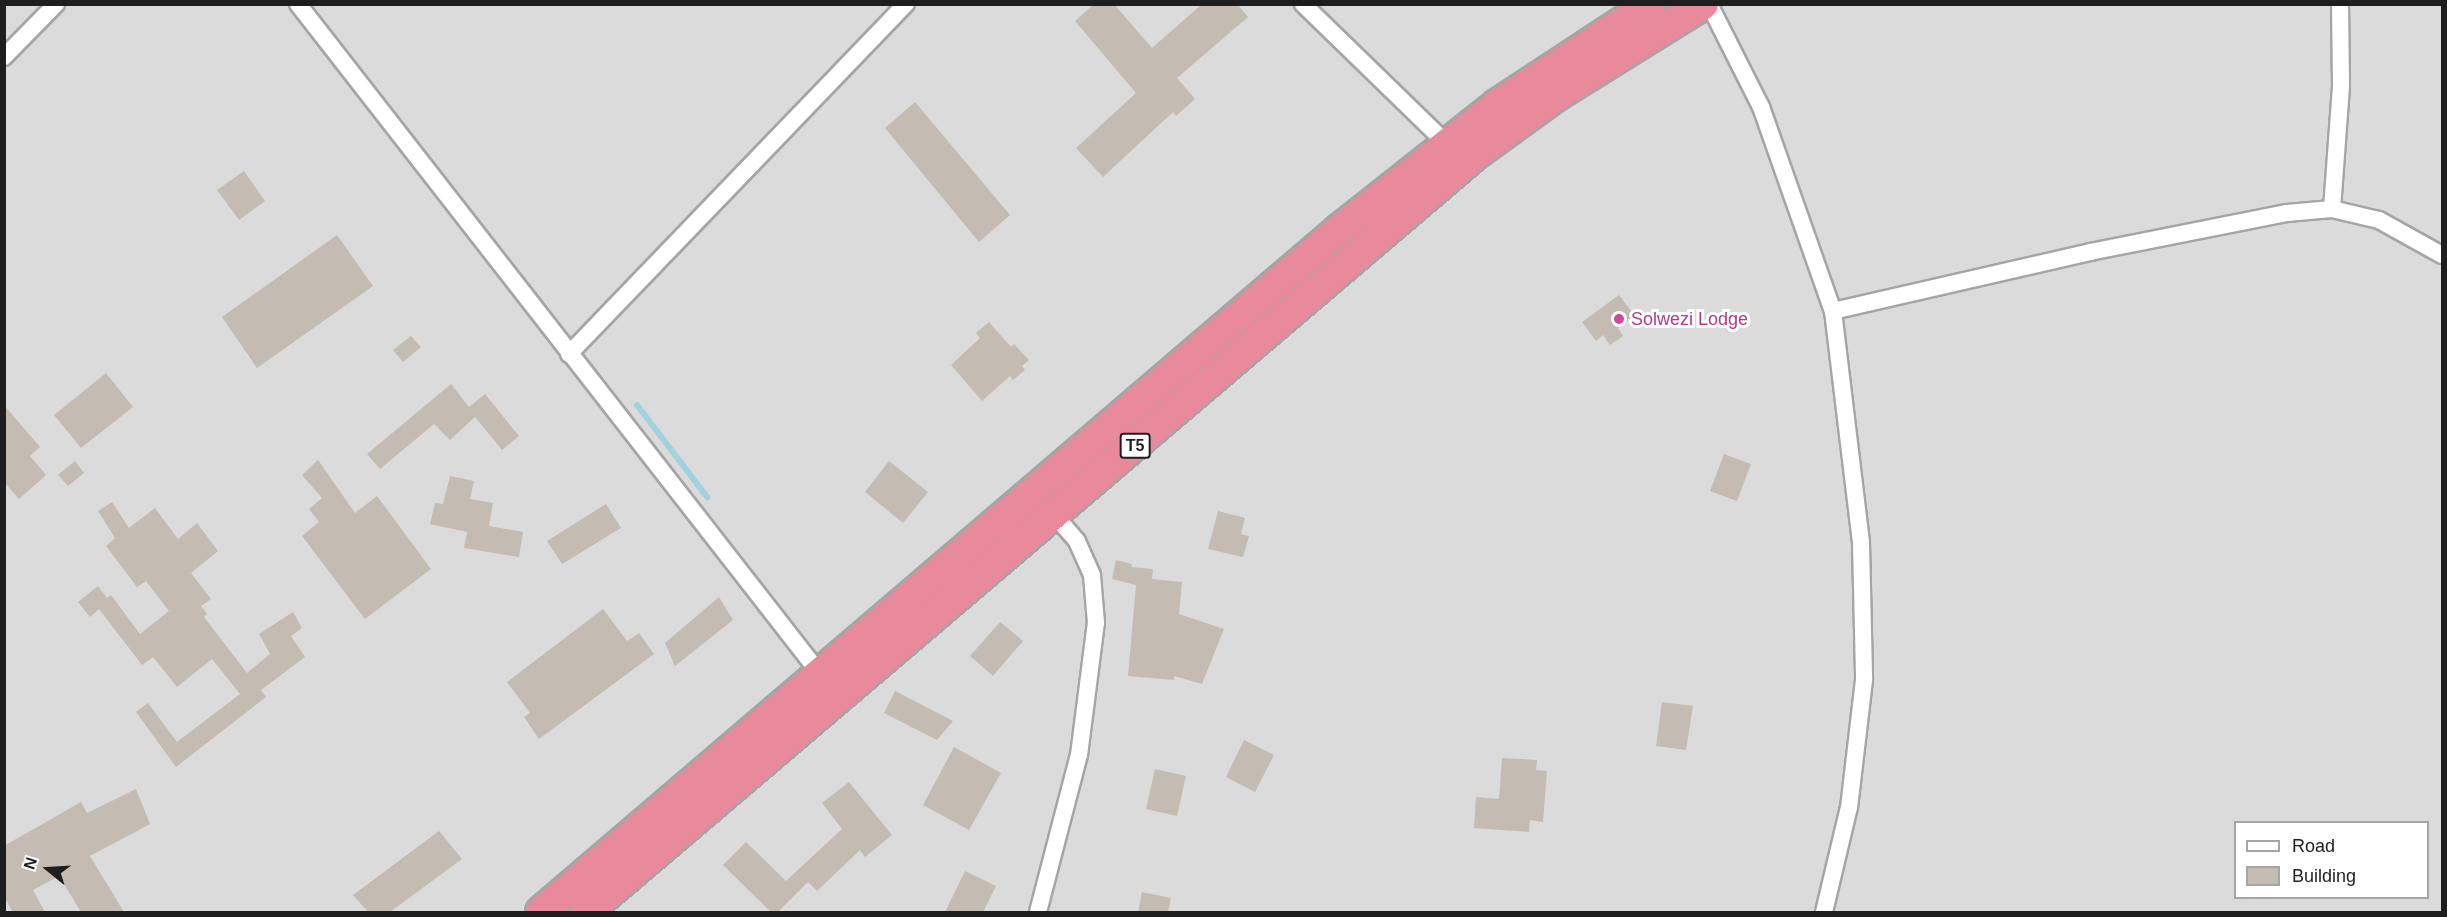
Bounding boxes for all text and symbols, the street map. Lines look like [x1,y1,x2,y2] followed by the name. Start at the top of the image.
[1631,308,1748,330] place label: Solwezi Lodge
[1612,312,1626,326] marker: Solwezi Lodge
[1118,433,1152,459] road number: T5
[2234,821,2429,899] legend
[2292,836,2335,856] text: Road
[18,839,78,899] north arrow
[21,855,40,871] text: N
[2292,866,2356,886] text: Building

